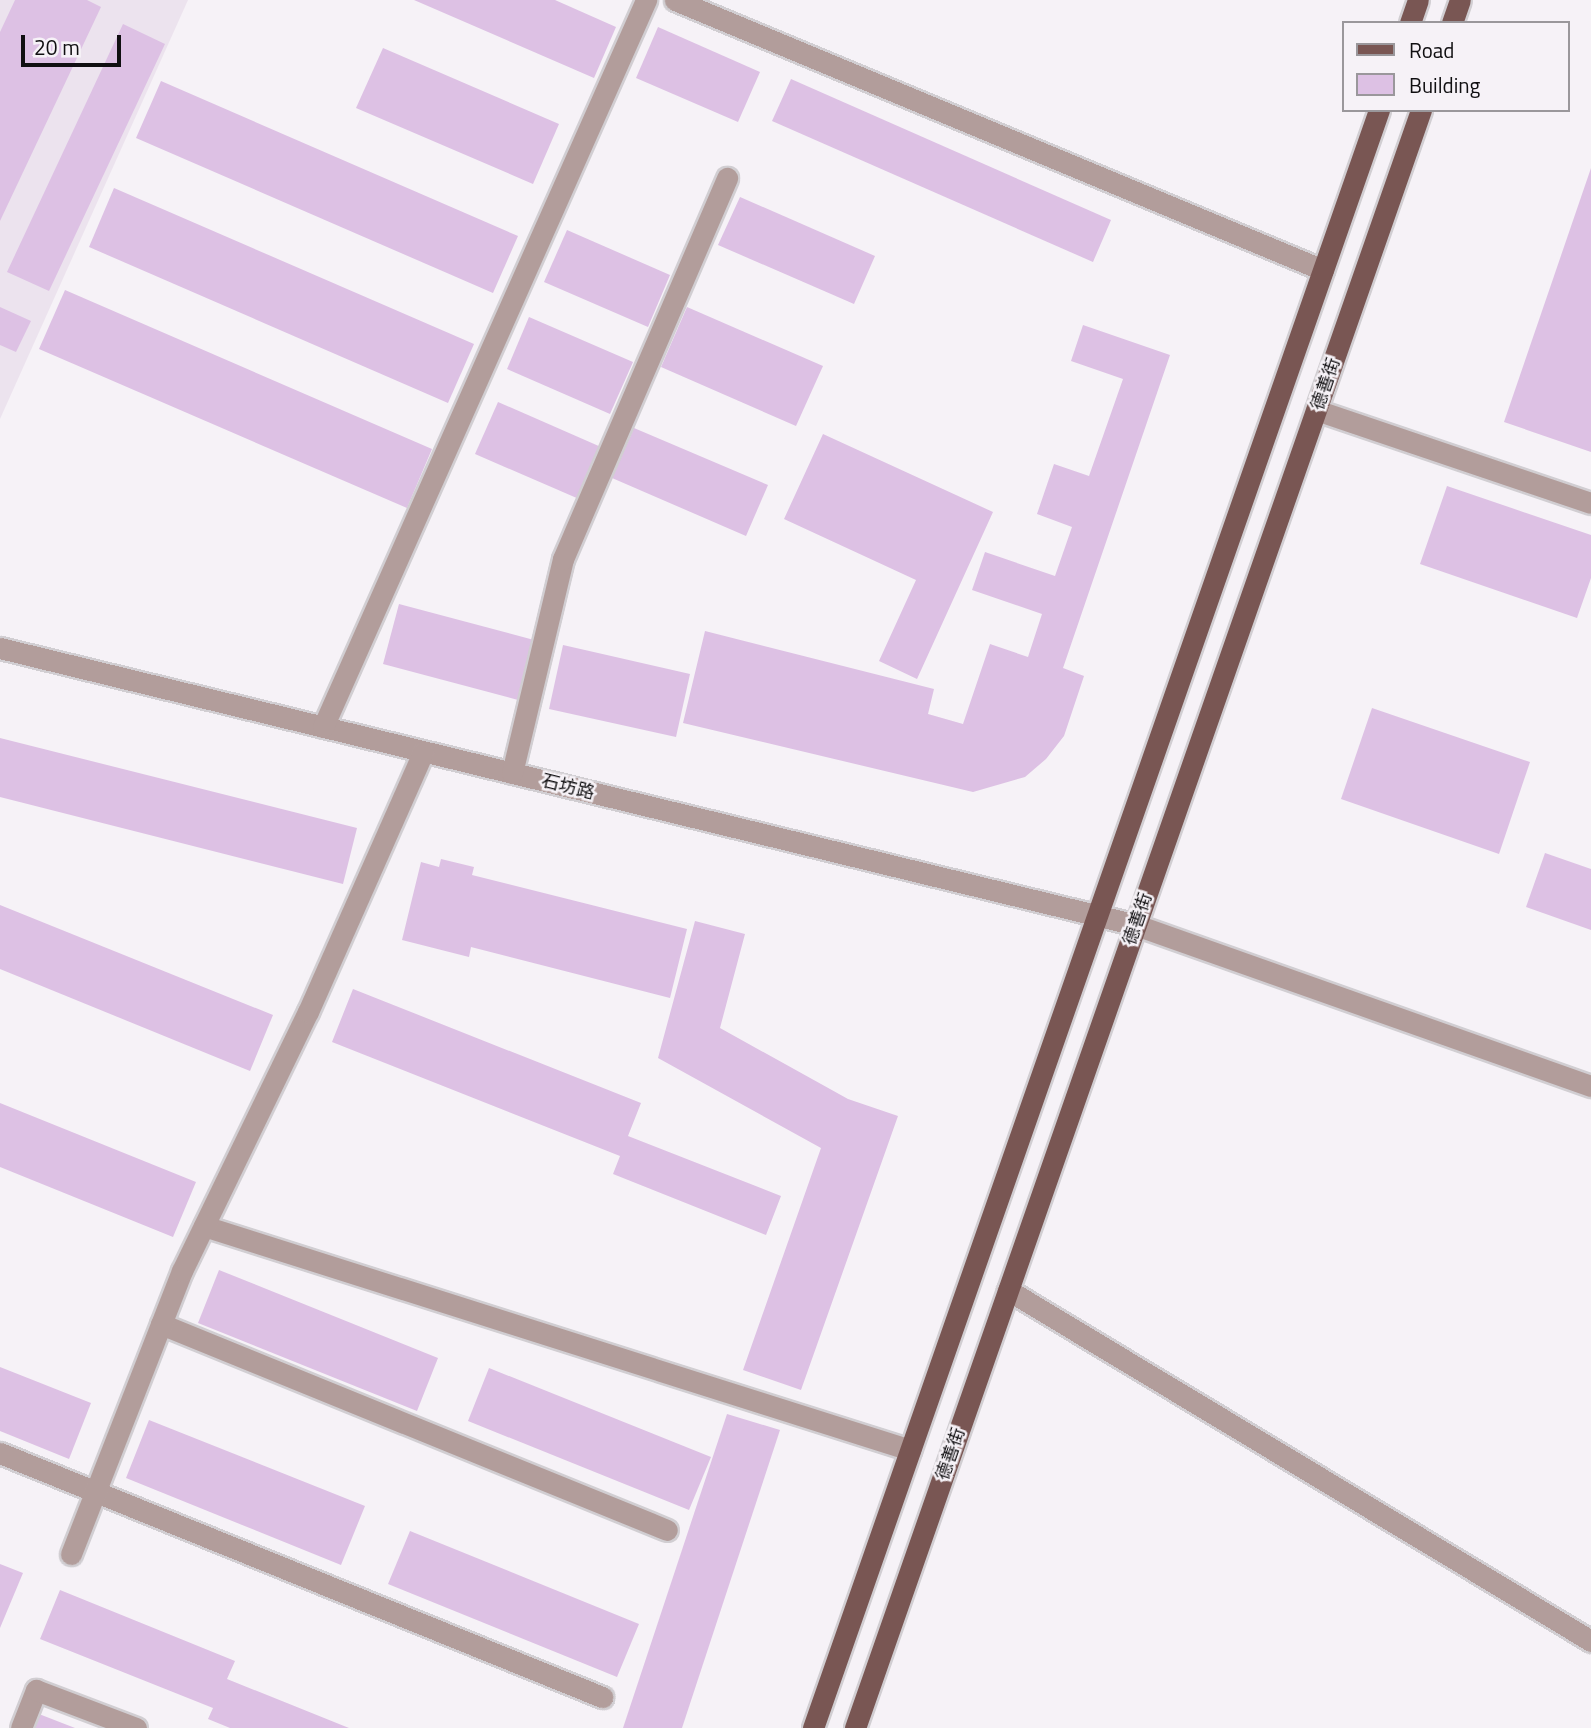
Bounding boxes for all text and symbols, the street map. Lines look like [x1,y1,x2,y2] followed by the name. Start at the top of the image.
[24,21,124,65] scale bar
[1342,21,1570,112] legend
[34,31,80,63] text: 20 m
[1409,34,1454,66] text: Road
[1409,69,1480,101] text: Building
[1307,355,1345,413] street label: 德善街
[539,770,597,804] street label: 石坊路
[1119,890,1157,948] street label: 德善街
[932,1425,970,1483] street label: 德善街

